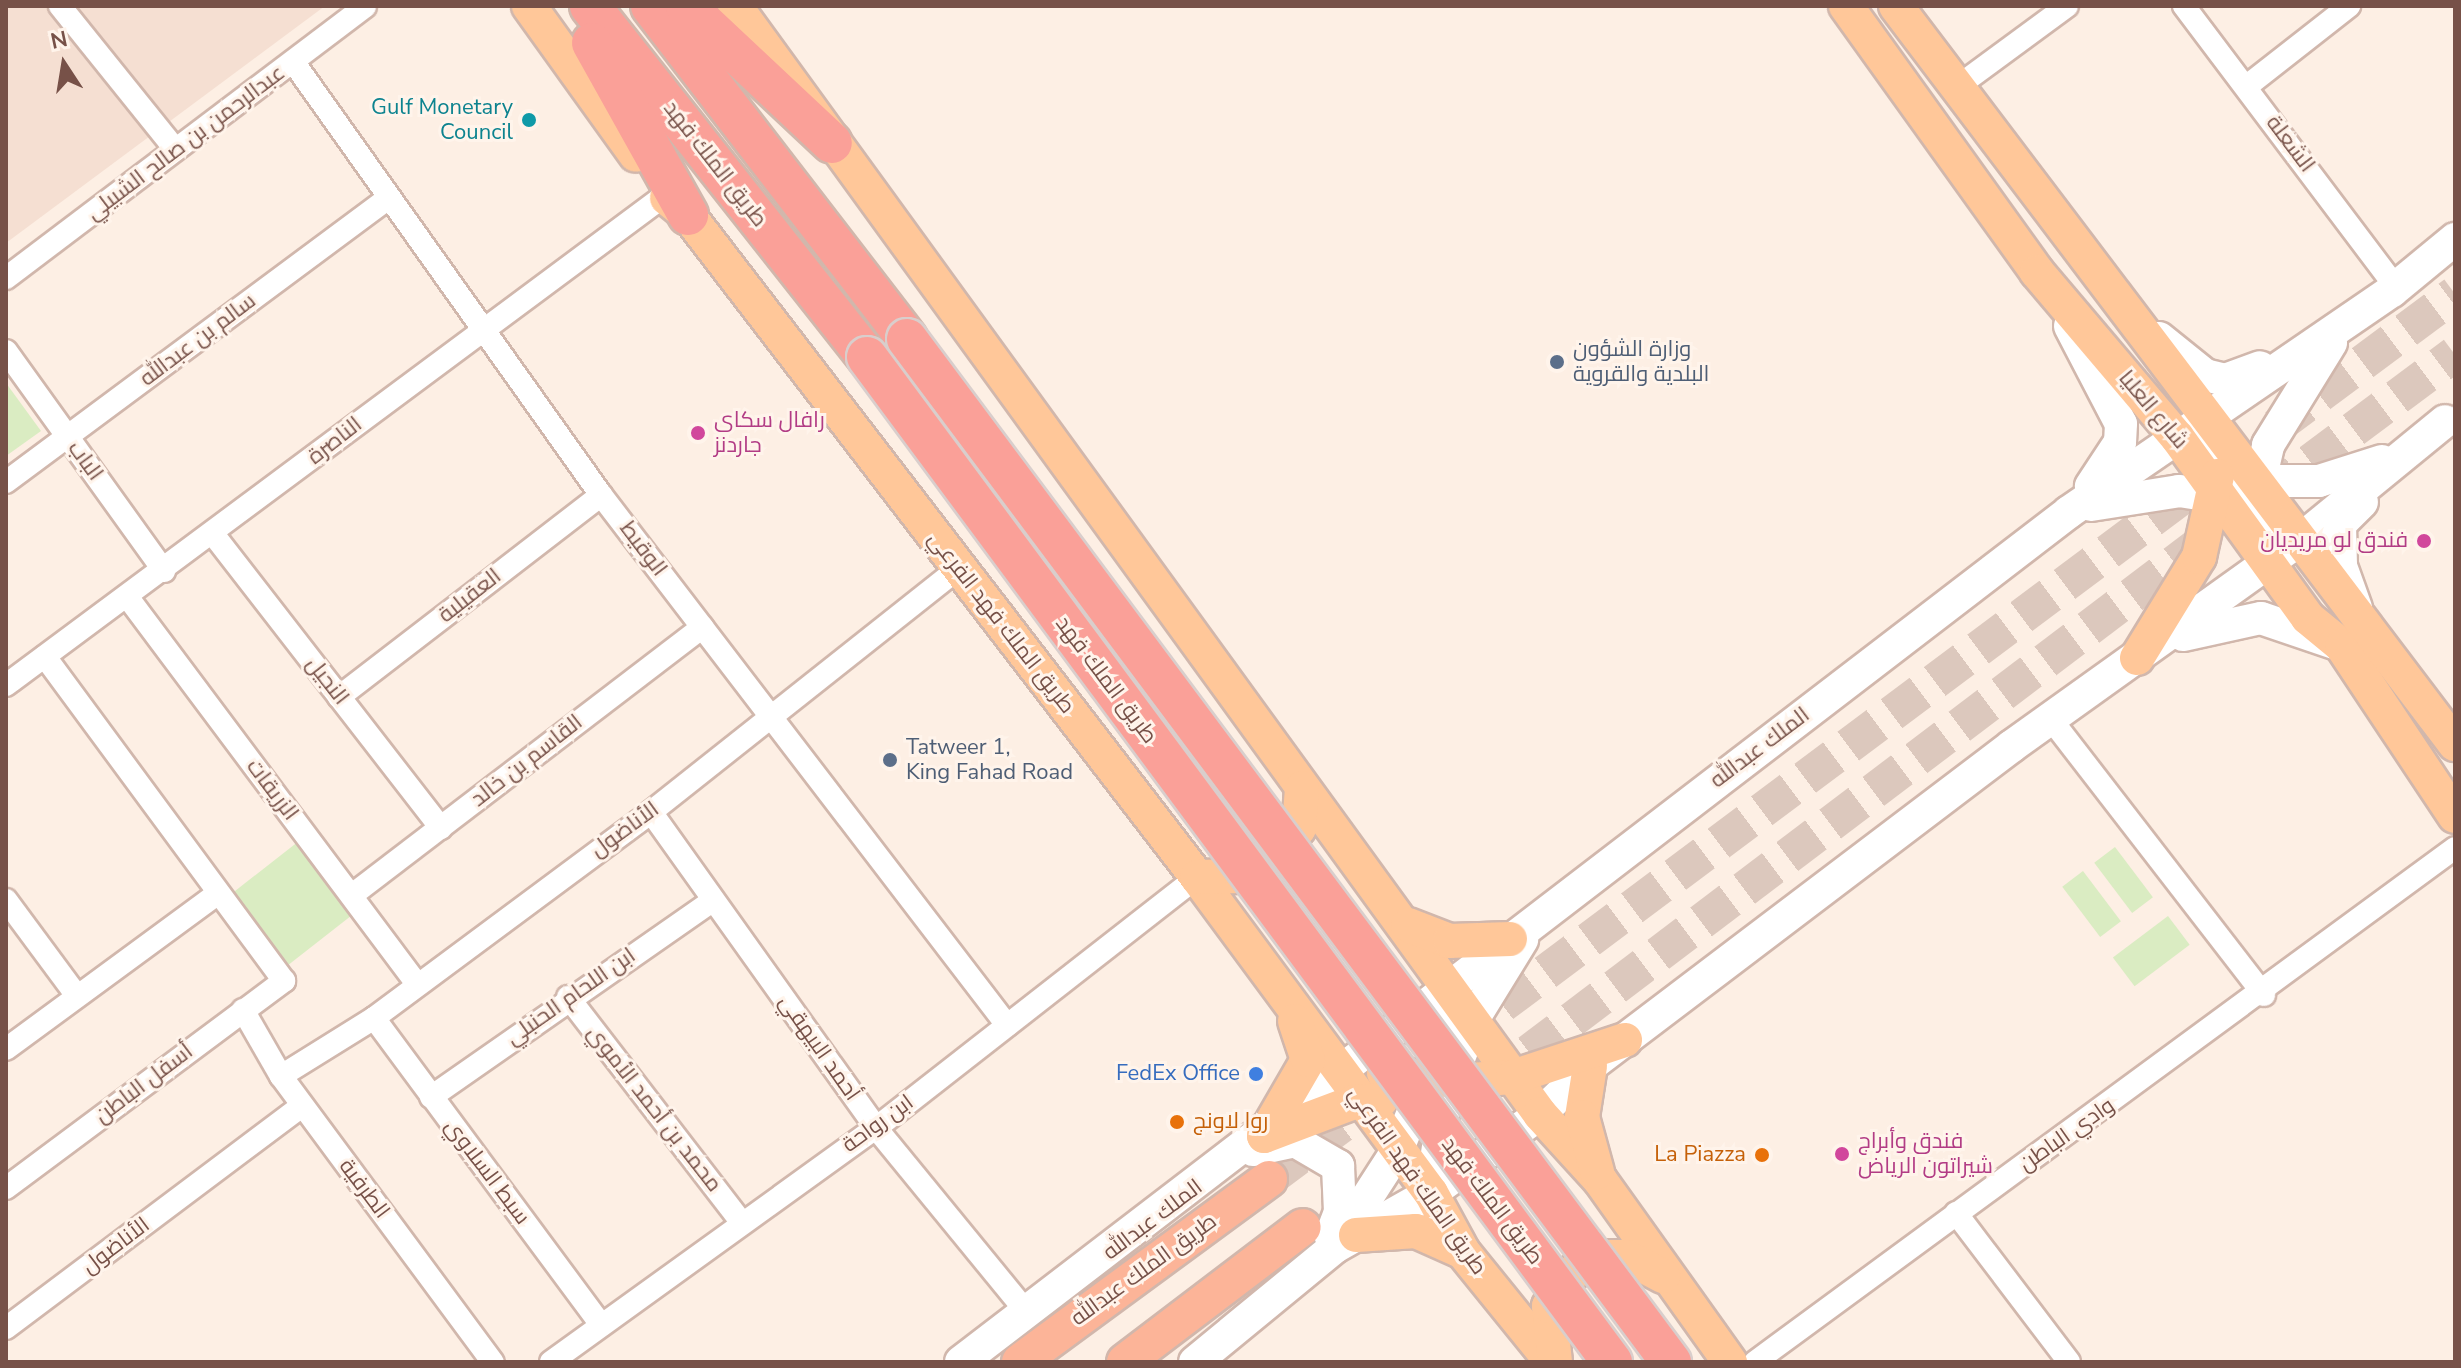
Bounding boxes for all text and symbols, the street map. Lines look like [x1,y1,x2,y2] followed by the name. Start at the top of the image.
[24,24,104,104] north arrow
[48,24,70,57] text: N
[81,60,291,226] street label: عبدالرحمن بن صالح الشبيلي
[371,94,513,146] place label: Gulf Monetary Council
[658,96,772,232] street label: طريق الملك فهد
[2260,110,2320,178] street label: الشعلة
[520,111,538,129] marker: Gulf Monetary Council
[135,288,261,392] street label: سالم بن عبدالله
[1573,336,1709,388] place label: وزارة الشؤون البلدية والقروية
[1548,353,1566,371] marker: وزارة الشؤون البلدية والقروية
[2113,366,2193,454] street label: شارع العليا
[714,407,825,458] place label: رافال سكاي جاردنز
[303,412,367,470] street label: الناصرة
[689,424,707,442] marker: رافال سكاي جاردنز
[62,436,108,486] street label: الباب
[614,516,672,582] street label: الوقيط
[922,527,1080,719] street label: طريق الملك فهد الفرعي
[2260,528,2408,554] place label: فندق لو مريديان
[2415,532,2433,550] marker: فندق لو مريديان
[433,563,507,629] street label: العقيلية
[1049,611,1163,749] street label: طريق الملك فهد
[300,652,354,710] street label: النجيل
[1705,702,1815,794] street label: الملك عبدالله
[466,709,588,813] street label: القاسم بن خالد
[906,734,1073,786] place label: Tatweer 1, King Fahad Road
[881,751,899,769] marker: Tatweer 1, King Fahad Road
[240,754,304,826] street label: الزريقات
[586,796,664,864] street label: الأناضول
[501,943,641,1051] street label: ابن اللحام الحنبلي
[773,990,865,1106] street label: أحمد البيهقي
[581,1021,727,1197] street label: محمد بن أحمد الأموي
[90,1039,198,1129] street label: أسفل الباطن
[1116,1061,1240,1087] place label: FedEx Office
[1247,1065,1265,1083] marker: FedEx Office
[1342,1082,1492,1280] street label: طريق الملك فهد الفرعي
[837,1089,919,1159] street label: ابن رواحة
[2014,1092,2120,1178] street label: وادي الباطن
[1193,1109,1268,1135] place label: روا لاونج
[1168,1113,1186,1131] marker: روا لاونج
[439,1114,535,1230] street label: سبط السلاوي
[1858,1128,1993,1180] place label: فندق وأبراج شيراتون الرياض
[1435,1132,1549,1270] street label: طريق الملك فهد
[1654,1142,1746,1168] place label: La Piazza
[1833,1145,1851,1163] marker: فندق وأبراج شيراتون الرياض
[1753,1146,1771,1164] marker: La Piazza
[333,1154,395,1224] street label: الطرفية
[1098,1174,1208,1266] street label: الملك عبدالله
[1066,1208,1222,1332] street label: طريق الملك عبدالله
[77,1212,155,1280] street label: الأناضول

